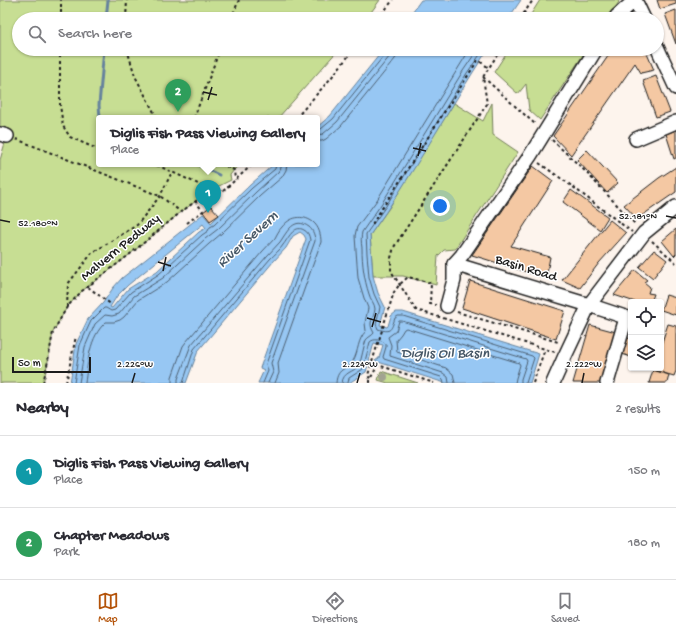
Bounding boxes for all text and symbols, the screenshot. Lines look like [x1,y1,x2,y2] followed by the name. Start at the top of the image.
[12,12,664,56] search box
[26,23,48,45] icon: search
[58,25,132,43] text: Search here
[165,79,191,112] pin: 2
[96,115,320,167] popup
[111,125,305,143] text: Diglis Fish Pass Viewing Gallery
[111,143,139,158] text: Place
[195,180,221,213] pin: 1
[430,196,450,216] your location
[214,207,283,272] water label: River Severn
[78,211,164,285] street label: Malvern Pedway
[619,211,657,223] text: 52.181°N
[18,218,58,230] text: 52.180°N
[492,251,561,287] street label: Basin Road
[628,299,664,371] map controls
[628,299,664,335] button: locate
[628,335,664,371] button: layers
[401,345,490,363] water label: Diglis Oil Basin
[12,355,91,374] scale bar
[18,358,40,370] text: 50 m
[117,359,153,371] text: 2.226°W
[342,359,378,371] text: 2.224°W
[566,359,602,371] text: 2.222°W
[16,399,69,419] text: Nearby
[615,402,660,417] text: 2 results
[54,455,249,473] text: Diglis Fish Pass Viewing Gallery
[26,464,32,479] text: 1
[628,464,660,479] text: 150 m
[54,473,82,488] text: Place
[54,527,169,545] text: Chapter Meadows
[26,536,32,551] text: 2
[628,536,660,551] text: 180 m
[54,545,79,560] text: Park
[97,590,119,626] tab: Map
[313,590,357,626] tab: Directions
[551,590,579,626] tab: Saved

